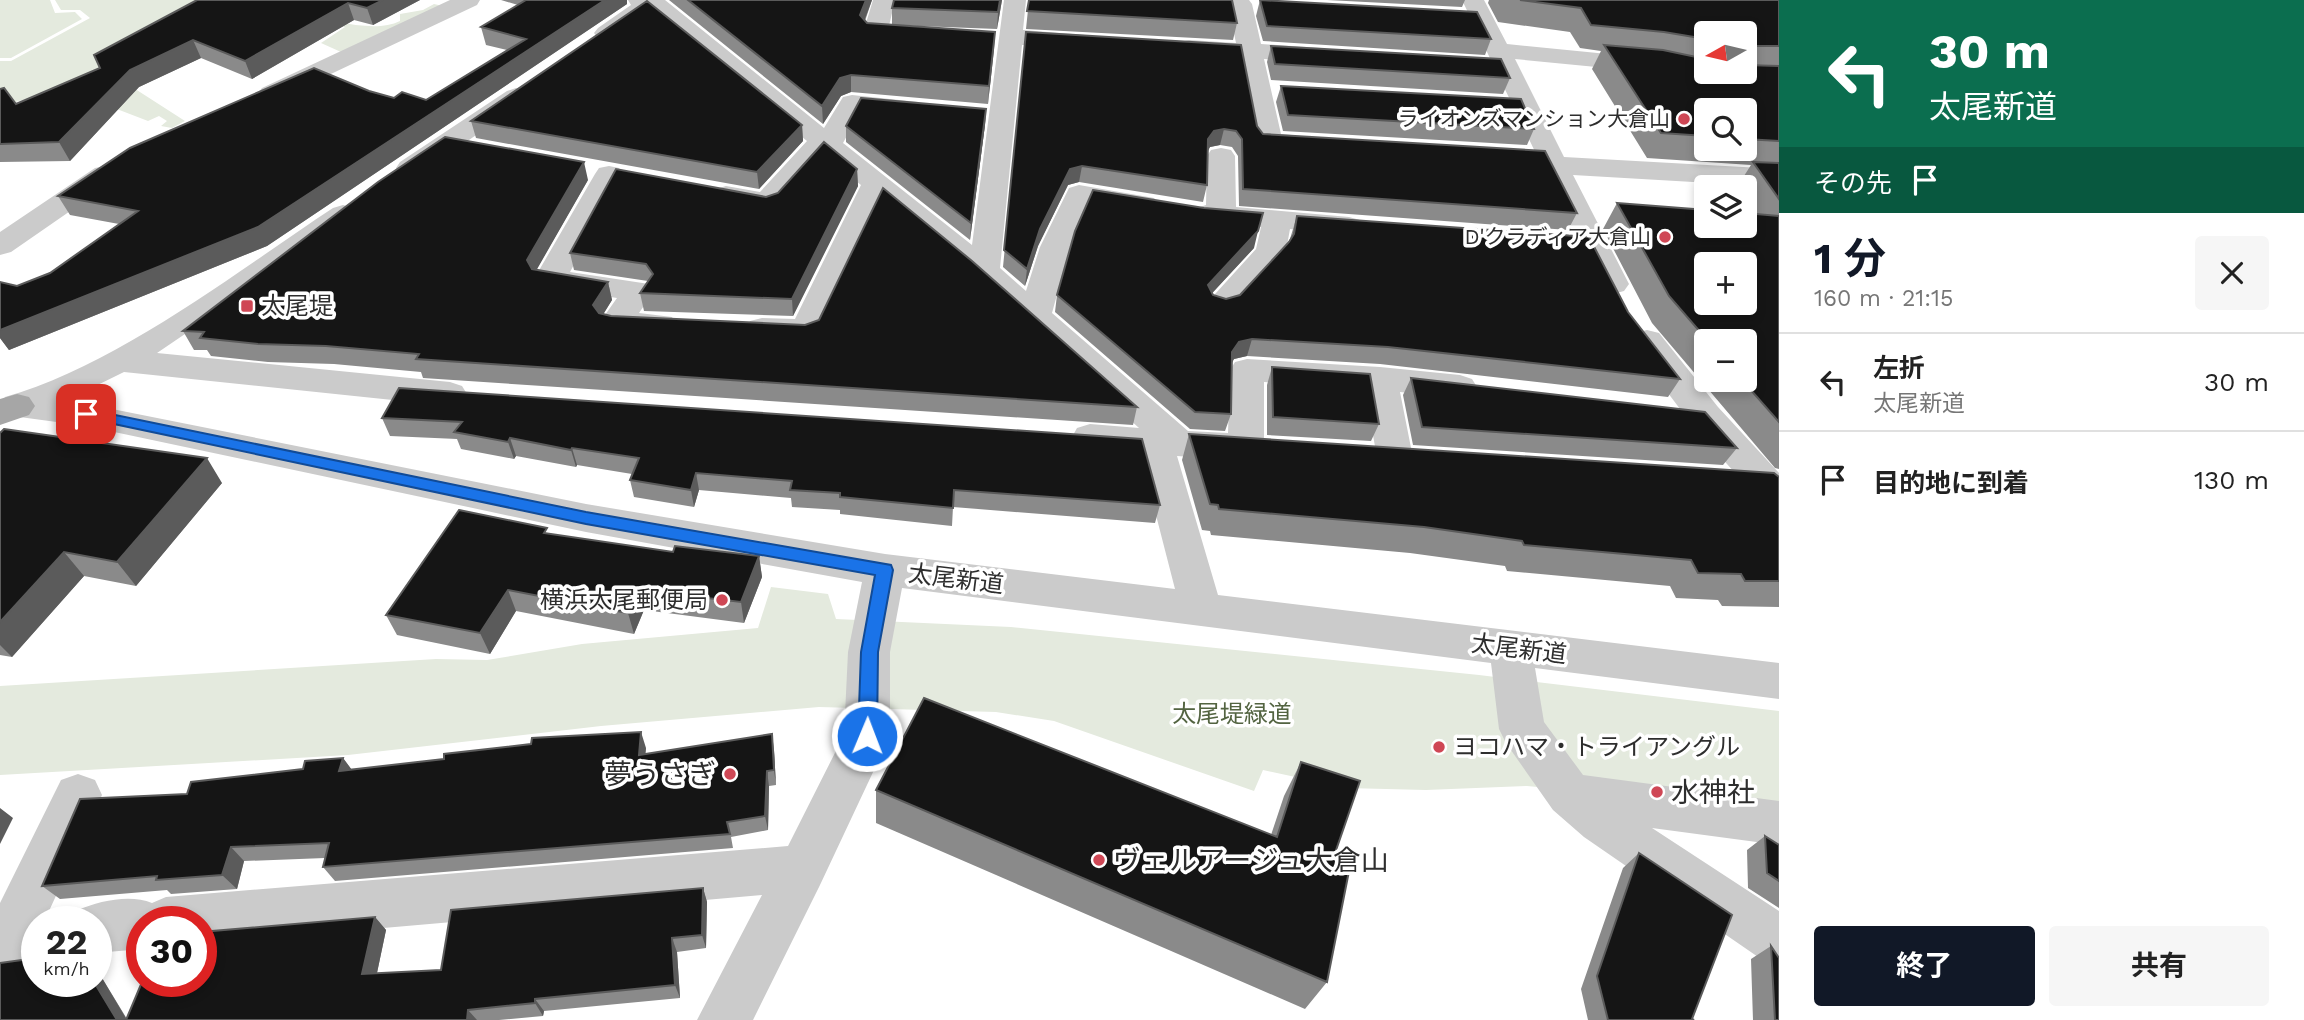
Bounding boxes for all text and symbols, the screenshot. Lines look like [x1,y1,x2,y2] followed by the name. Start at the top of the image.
[1694,21,1757,84] north arrow
[1694,21,1757,392] map controls
[1929,22,2050,80] text: 30 m
[1814,28,1905,119] icon: left
[1929,88,2057,126] text: 太尾新道
[1694,98,1757,161] button: search
[1397,106,1670,131] place label: ライオンズマンション大倉山
[1676,111,1692,127] marker: ライオンズマンション大倉山
[1906,161,1944,199] icon: arrive
[1814,168,1892,198] text: その先
[1694,175,1757,238] button: layers
[1464,224,1651,249] place label: D'クラディア大倉山
[1657,229,1673,245] marker: D'クラディア大倉山
[1814,234,1886,283] text: 1 分
[2195,236,2269,310] button: close
[1694,252,1757,315] button: +
[1814,285,1953,312] text: 160 m · 21:15
[261,292,333,320] place label: 太尾堤
[239,298,255,314] marker: 太尾堤
[1694,329,1757,392] button: −
[1873,353,1925,383] text: 左折
[1814,363,1852,401] icon: left
[2204,367,2269,397] text: 30 m
[56,384,116,444] pin
[1873,390,1965,417] text: 太尾新道
[67,395,105,433] icon: arrive
[1814,461,1852,499] icon: arrive
[2194,465,2269,495] text: 130 m
[1873,468,2029,498] text: 目的地に到着
[907,559,1005,599] street label: 太尾新道
[540,586,708,614] place label: 横浜太尾郵便局
[714,592,730,608] marker: 横浜太尾郵便局
[1470,629,1568,669] street label: 太尾新道
[830,699,904,773] position arrow
[1172,700,1292,728] park label: 太尾堤緑道
[1453,733,1740,761] place label: ヨコハマ・トライアングル
[1431,739,1447,755] marker: ヨコハマ・トライアングル
[604,758,716,791] place label: 夢うさぎ
[722,766,738,782] marker: 夢うさぎ
[1671,776,1755,809] place label: 水神社
[1649,784,1665,800] marker: 水神社
[1113,844,1389,877] place label: ヴェルアージュ大倉山
[1091,852,1107,868] marker: ヴェルアージュ大倉山
[126,906,217,997] speed limit sign: 30
[46,921,87,963] text: 22
[1814,926,2035,1006] button: 終了
[2049,926,2269,1006] button: 共有
[43,958,90,979] text: km/h

